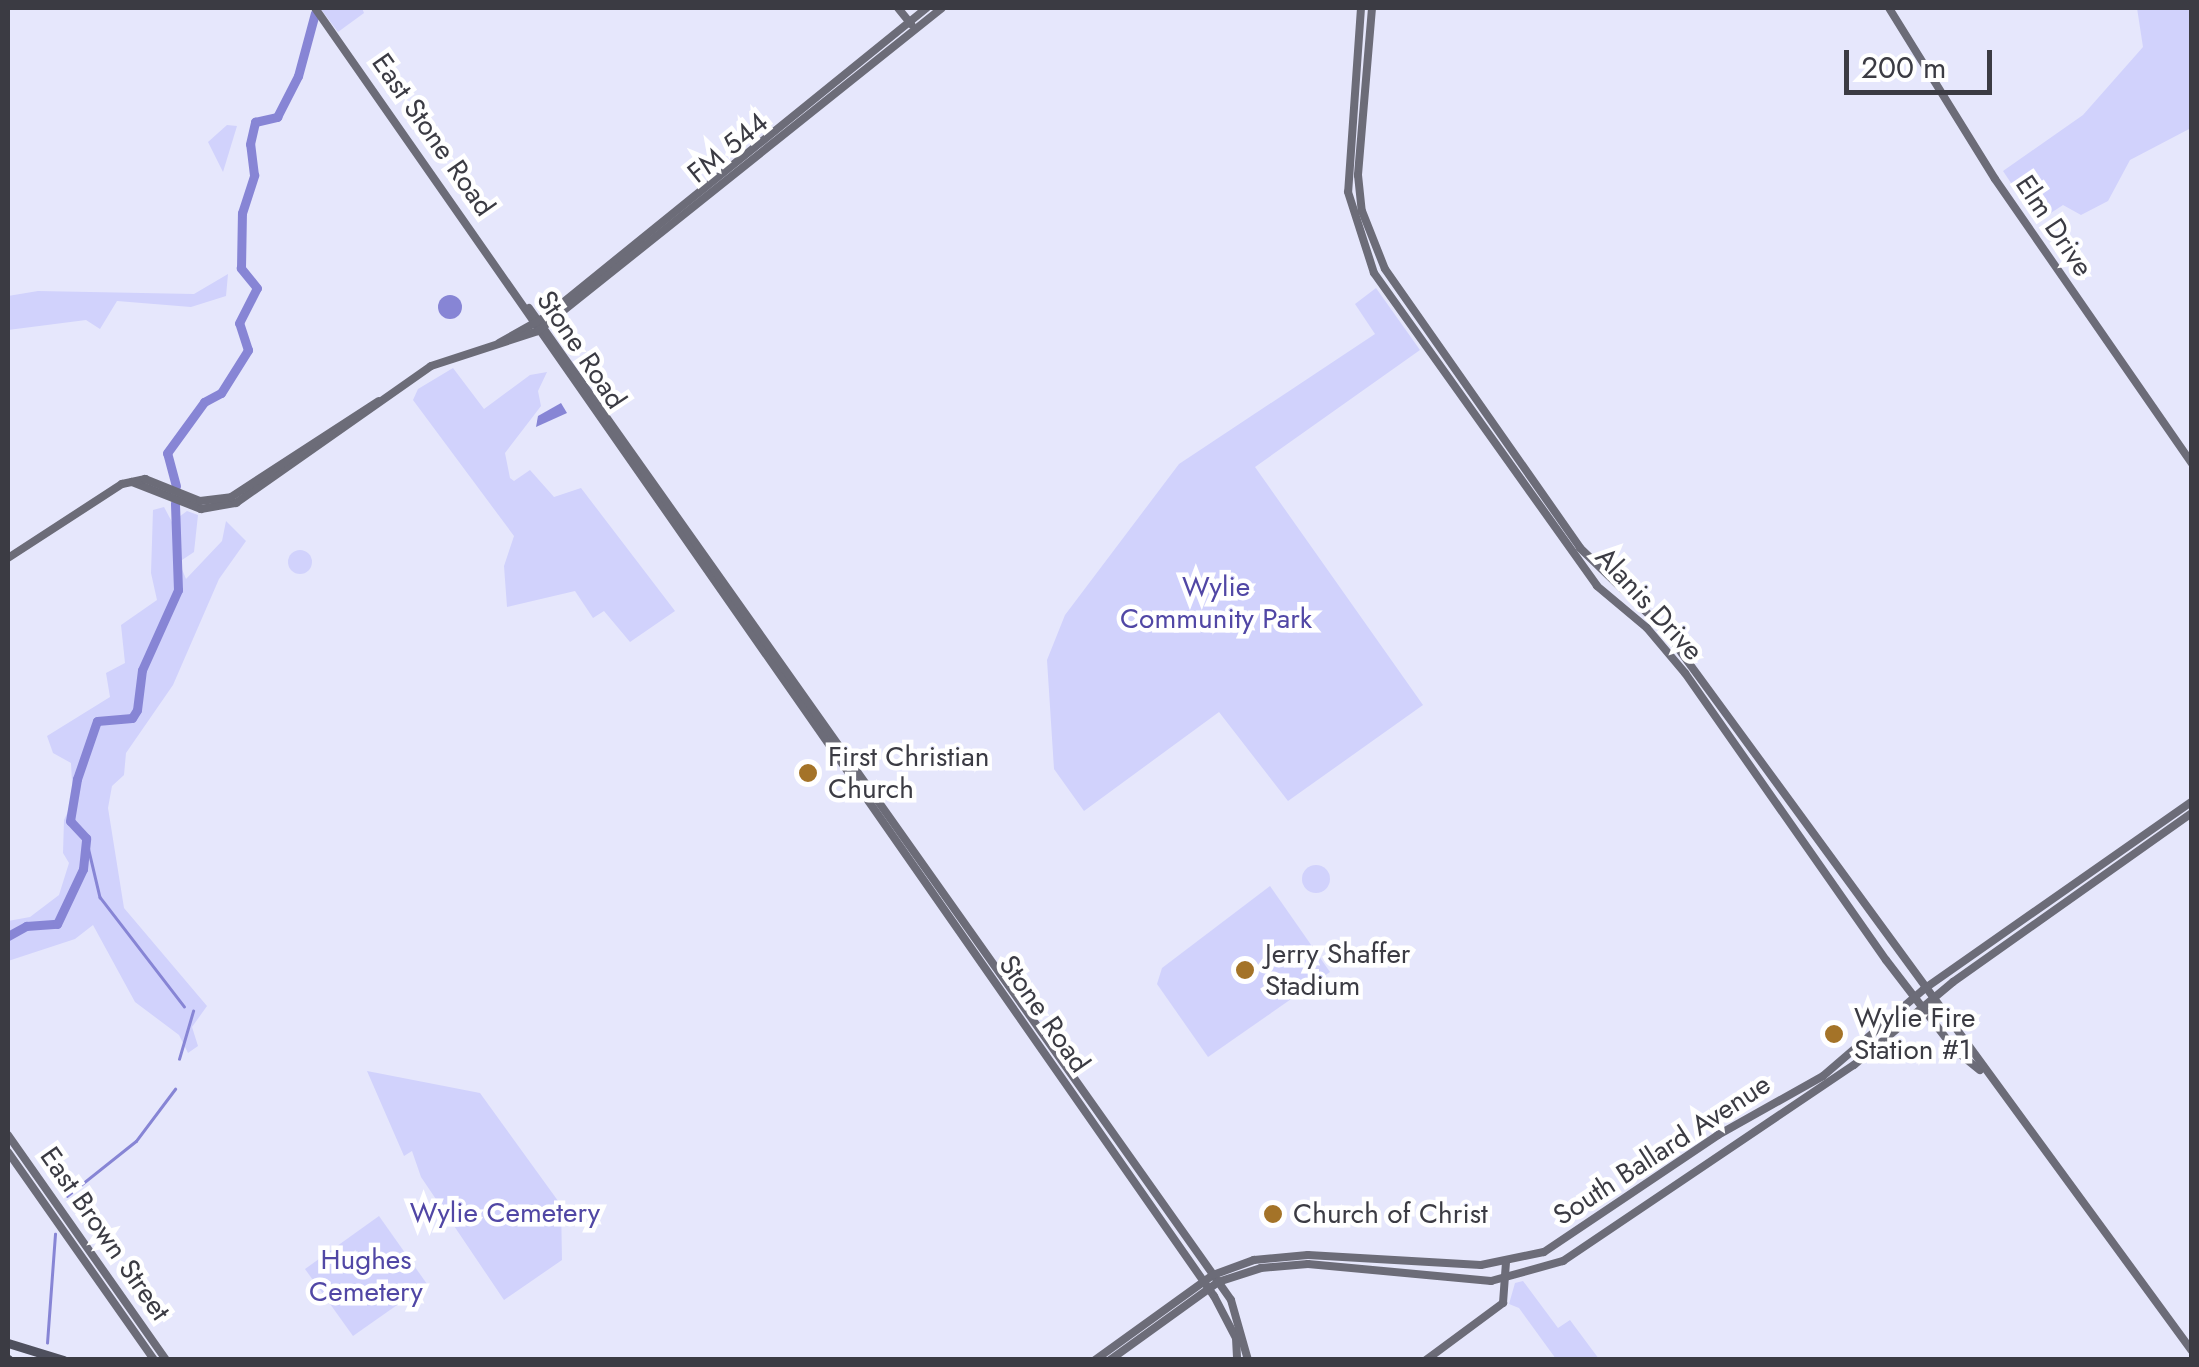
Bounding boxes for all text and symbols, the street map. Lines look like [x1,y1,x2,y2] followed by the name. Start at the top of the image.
[1849,30,1996,92] scale bar
[1861,46,1946,89] text: 200 m
[365,47,501,223] street label: East Stone Road
[681,106,775,190] street label: FM 544
[2008,169,2100,283] street label: Elm Drive
[529,285,633,415] street label: Stone Road
[1588,541,1710,667] street label: Alanis Drive
[1120,570,1312,636] park label: Wylie Community Park
[828,740,990,806] place label: First Christian Church
[797,762,819,784] marker: First Christian Church
[1265,937,1410,1003] place label: Jerry Shaffer Stadium
[991,949,1097,1079] street label: Stone Road
[1234,959,1256,981] marker: Jerry Shaffer Stadium
[1854,1001,1975,1067] place label: Wylie Fire Station #1
[1823,1023,1845,1045] marker: Wylie Fire Station #1
[1547,1067,1777,1233] street label: South Ballard Avenue
[33,1141,177,1327] street label: East Brown Street
[410,1196,600,1230] park label: Wylie Cemetery
[1293,1197,1488,1231] place label: Church of Christ
[1262,1203,1284,1225] marker: Church of Christ
[309,1243,423,1309] park label: Hughes Cemetery

